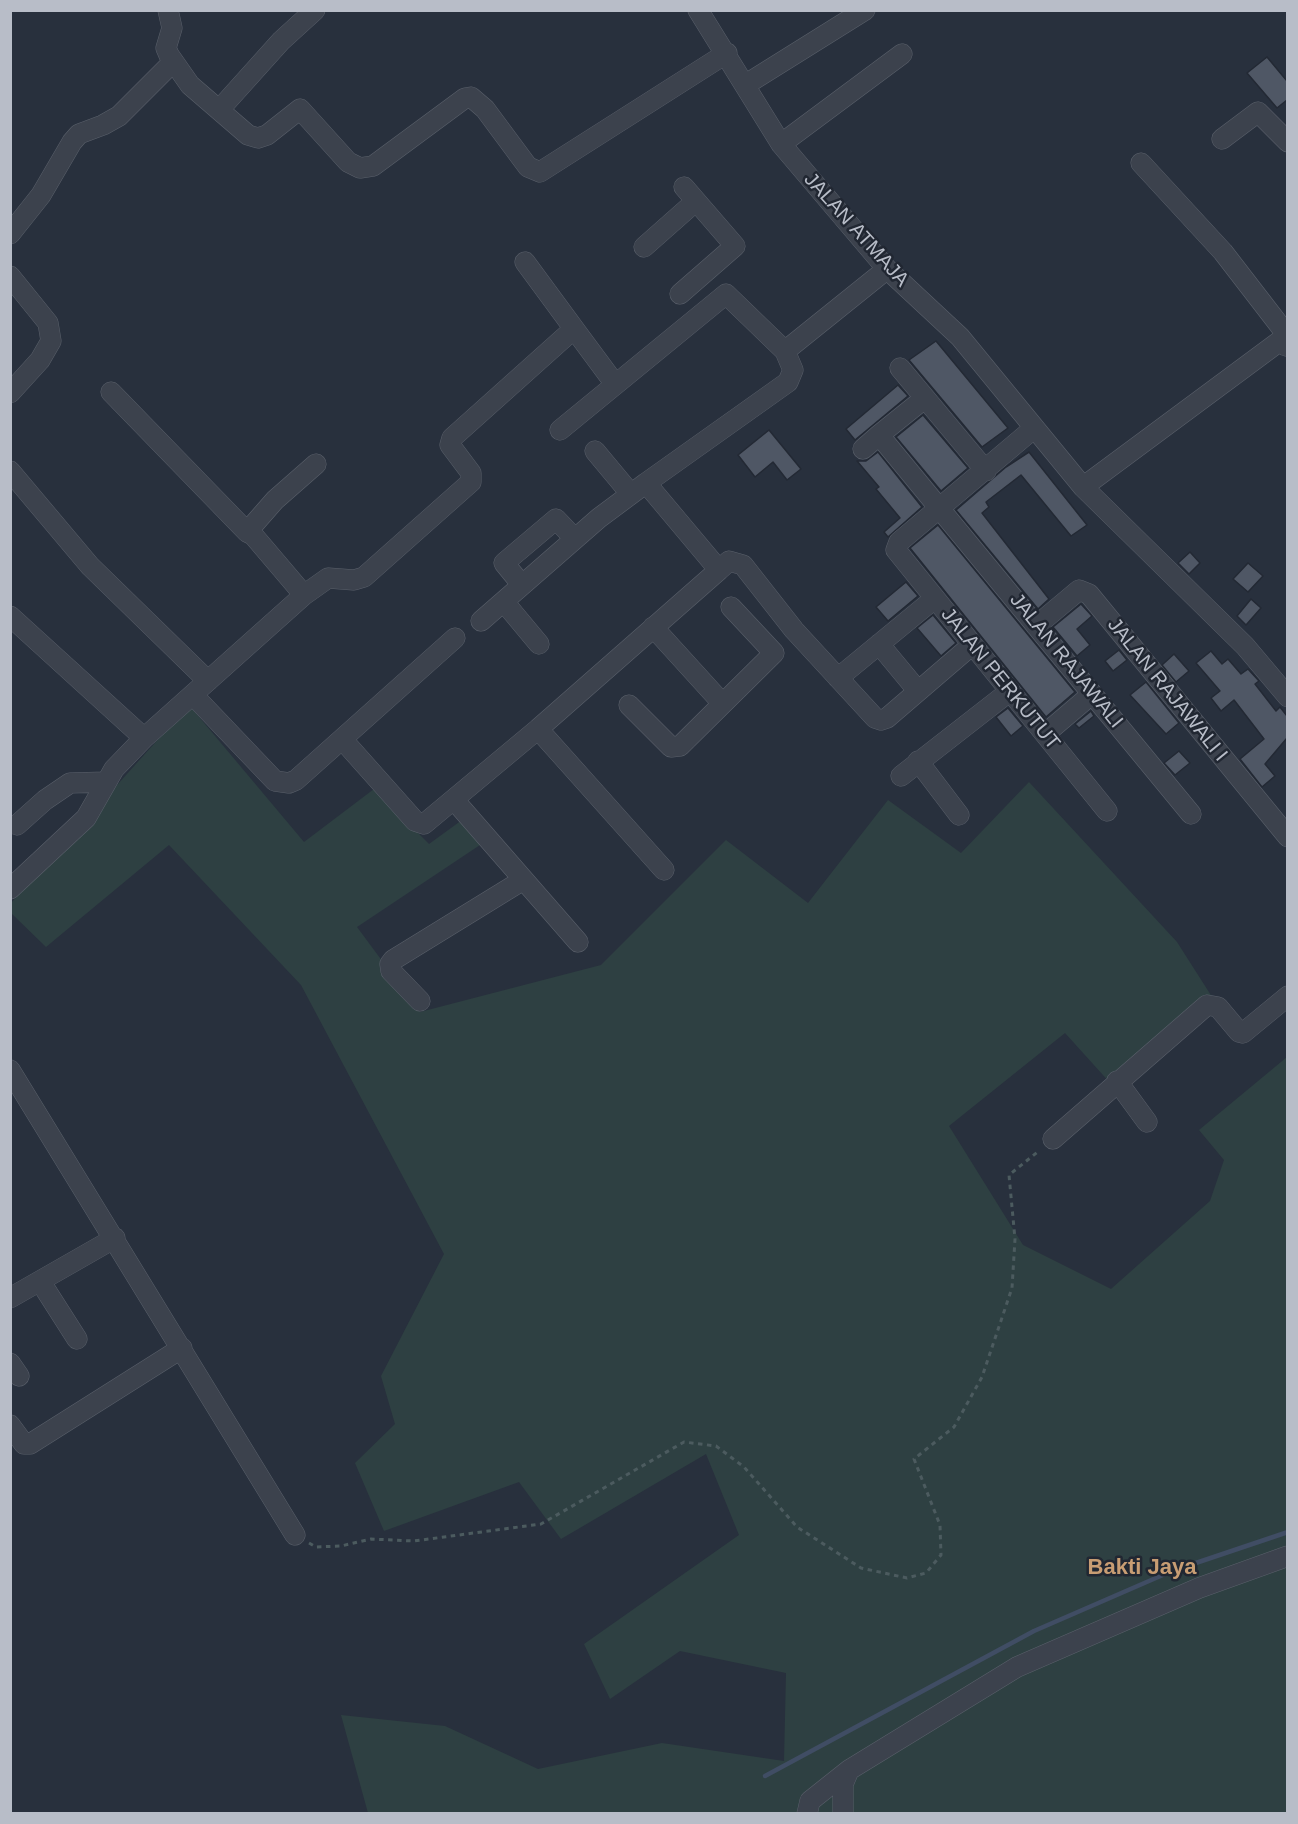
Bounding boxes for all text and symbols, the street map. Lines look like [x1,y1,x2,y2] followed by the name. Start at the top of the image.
[798,168,914,292] street label: JALAN ATMAJA
[1004,589,1128,733] street label: JALAN RAJAWALI
[935,603,1065,755] street label: JALAN PERKUTUT
[1102,613,1232,767] street label: JALAN RAJAWALI I
[1088,1555,1196,1581] district label: Bakti Jaya

